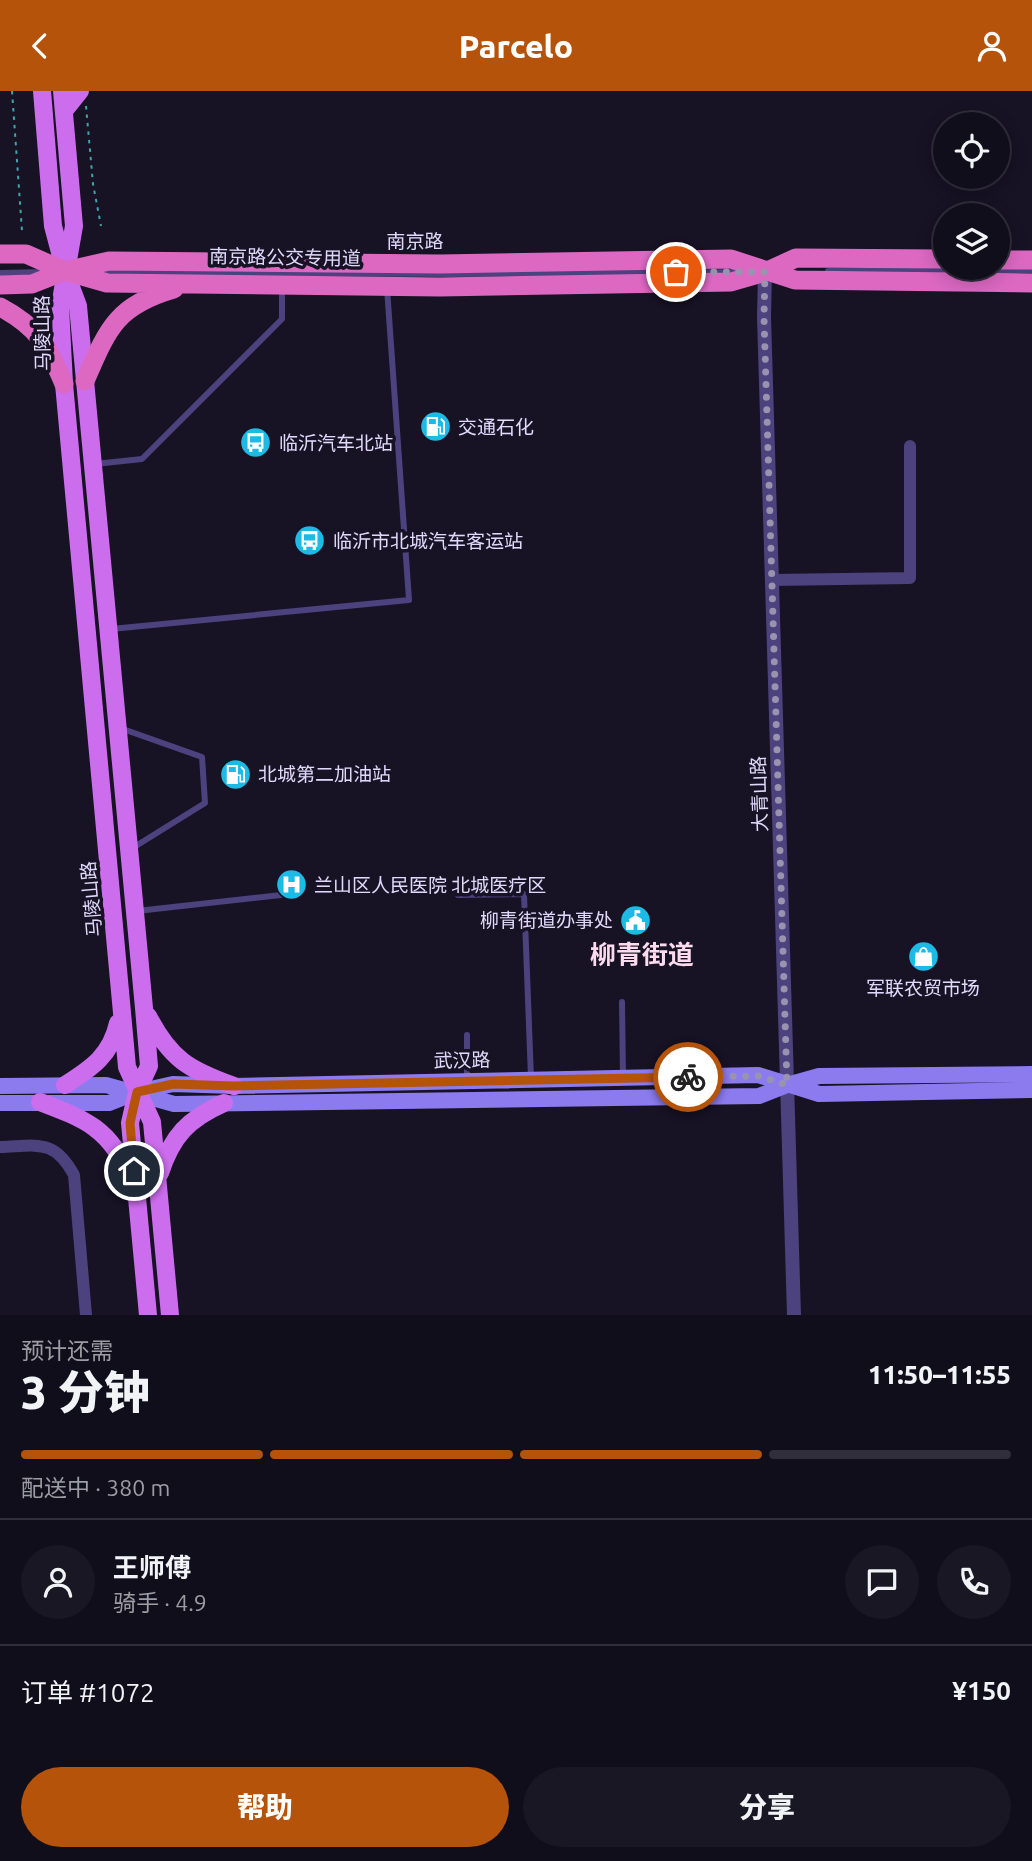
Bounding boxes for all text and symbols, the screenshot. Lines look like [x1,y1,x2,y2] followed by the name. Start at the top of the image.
[21,27,59,65] icon: back
[973,27,1011,65] icon: person
[459,28,573,64] text: Parcelo
[933,112,1010,280] map controls
[933,112,1010,189] button: locate
[933,203,1010,280] button: layers
[386,230,444,252] street label: 南京路
[646,242,706,302] pin
[209,245,361,269] street label: 南京路公交专用道
[657,253,695,291] icon: bag
[30,295,54,371] street label: 马陵山路
[418,410,452,444] fuel station icon: 交通石化
[458,416,534,438] place label: 交通石化
[239,426,273,460] bus stop icon: 临沂汽车北站
[279,432,393,454] place label: 临沂汽车北站
[293,524,327,558] bus stop icon: 临沂市北城汽车客运站
[333,530,523,552] place label: 临沂市北城汽车客运站
[747,756,771,832] street label: 大青山路
[218,757,252,791] fuel station icon: 北城第二加油站
[258,763,391,785] place label: 北城第二加油站
[77,860,105,938] street label: 马陵山路
[274,868,308,902] hospital icon: 兰山区人民医院 北城医疗区
[314,874,546,896] place label: 兰山区人民医院 北城医疗区
[619,903,653,937] public building icon: 柳青街道办事处
[480,909,613,931] place label: 柳青街道办事处
[590,940,694,969] district label: 柳青街道
[906,940,940,974] shop icon: 军联农贸市场
[866,977,980,999] place label: 军联农贸市场
[653,1042,723,1112] courier
[433,1049,491,1071] street label: 武汉路
[669,1058,707,1096] icon: bike
[104,1141,164,1201] pin
[115,1152,153,1190] icon: home
[21,1338,113,1363] text: 预计还需
[868,1360,1011,1389] text: 11:50–11:55
[21,1366,150,1418] text: 3 分钟
[21,1475,170,1500] text: 配送中 · 380 m
[21,1545,95,1619] button: person
[845,1545,919,1619] button: chat
[937,1545,1011,1619] button: phone
[113,1553,191,1582] text: 王师傅
[113,1590,207,1615] text: 骑手 · 4.9
[952,1676,1011,1705] text: ¥150
[21,1678,155,1707] text: 订单 #1072
[21,1767,509,1847] button: 帮助
[523,1767,1011,1847] button: 分享

